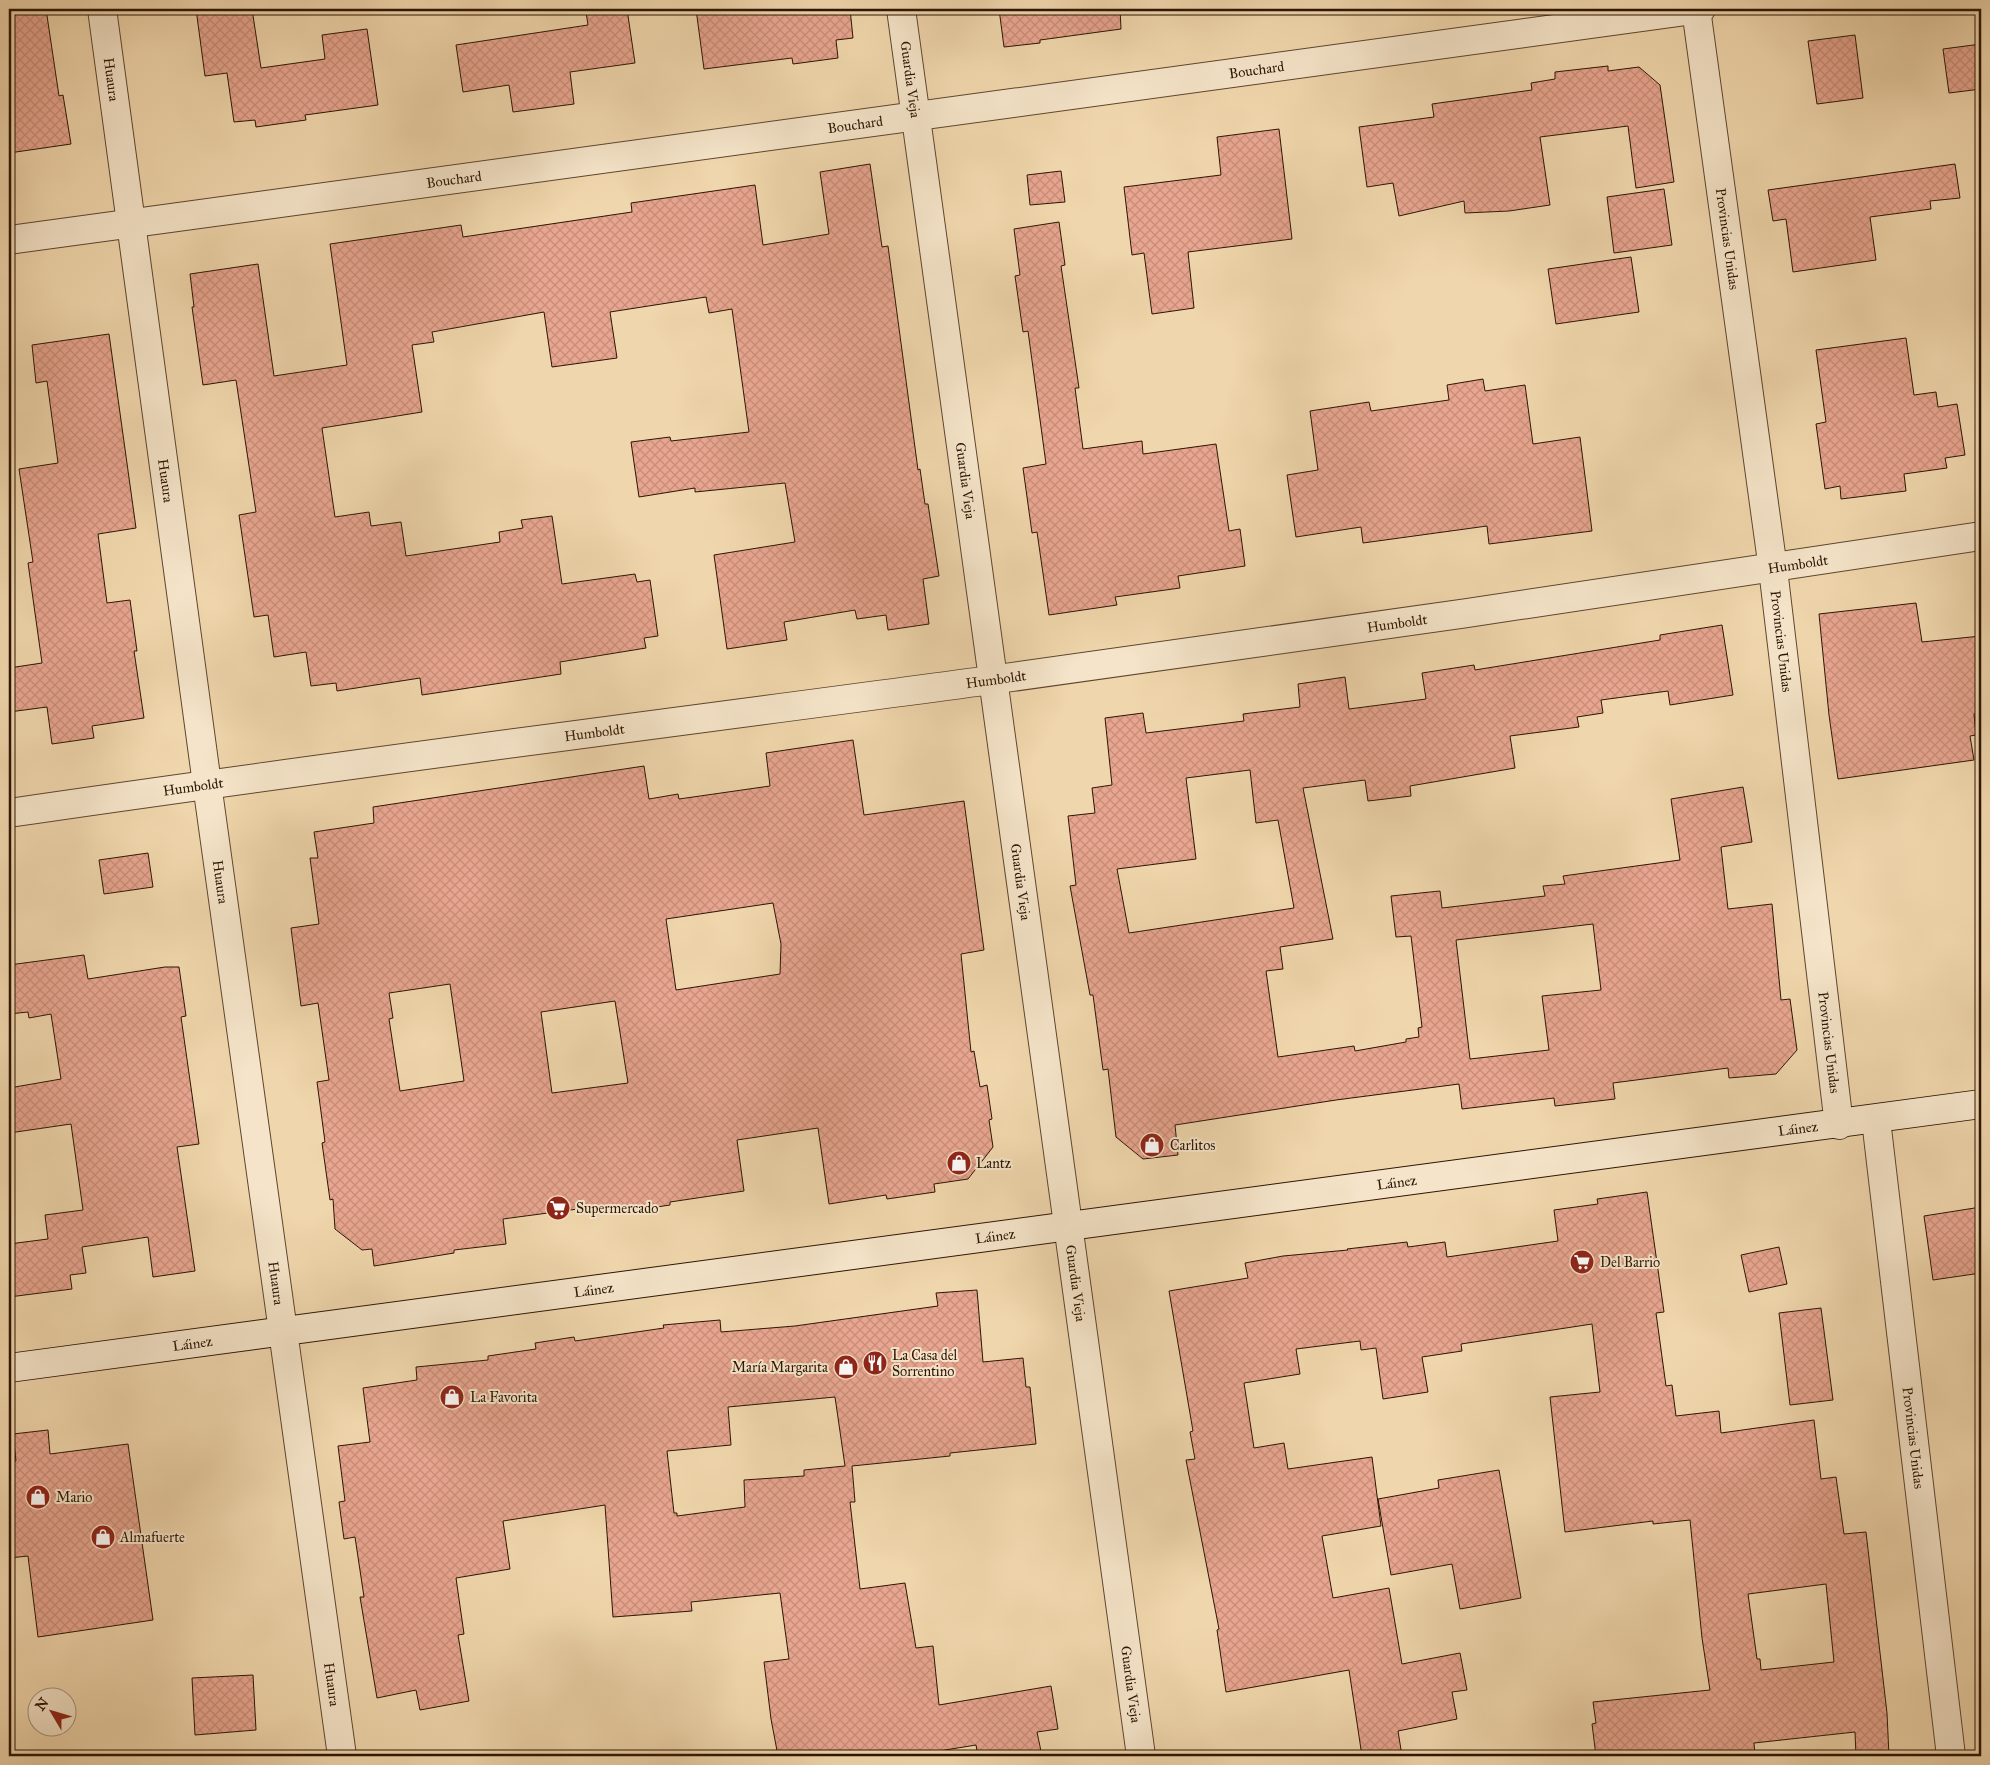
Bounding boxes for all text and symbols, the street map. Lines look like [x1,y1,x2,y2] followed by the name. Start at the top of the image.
[897,40,924,119] street label: Guardia Vieja
[100,56,123,102] street label: Huaura
[1228,58,1285,82] street label: Bouchard
[826,112,884,137] street label: Bouchard
[425,167,483,191] street label: Bouchard
[1712,187,1743,291] street label: Provincias Unidas
[952,441,979,520] street label: Guardia Vieja
[155,458,177,504] street label: Huaura
[1766,551,1829,577] street label: Humboldt
[1767,589,1796,693] street label: Provincias Unidas
[1366,610,1428,636] street label: Humboldt
[965,667,1027,692] street label: Humboldt
[563,720,626,745] street label: Humboldt
[162,774,224,799] street label: Humboldt
[1007,842,1035,921] street label: Guardia Vieja
[209,859,232,905] street label: Huaura
[1815,991,1844,1094] street label: Provincias Unidas
[1777,1117,1820,1140] street label: Láinez
[1139,1132,1165,1158] shop icon: Carlitos
[1170,1137,1215,1154] place label: Carlitos
[946,1150,972,1176] shop icon: Lantz
[976,1155,1012,1172] place label: Lantz
[1376,1171,1418,1193] street label: Láinez
[545,1195,571,1221] supermarket icon: Supermercado
[576,1200,658,1217] place label: Supermercado
[974,1225,1017,1247] street label: Láinez
[1062,1244,1090,1323] street label: Guardia Vieja
[1569,1249,1595,1275] supermarket icon: Del Barrio
[1600,1254,1660,1271] place label: Del Barrio
[265,1260,288,1306] street label: Huaura
[573,1279,615,1301] street label: Láinez
[171,1332,214,1355] street label: Láinez
[892,1347,958,1380] place label: La Casa del Sorrentino
[862,1350,888,1376] restaurant icon: La Casa del Sorrentino
[833,1354,859,1380] shop icon: María Margarita
[732,1359,828,1376] place label: María Margarita
[439,1384,465,1410] shop icon: La Favorita
[1899,1386,1928,1490] street label: Provincias Unidas
[470,1389,538,1406] place label: La Favorita
[25,1484,51,1510] shop icon: Mario
[56,1489,93,1506] place label: Mario
[90,1524,116,1550] shop icon: Almafuerte
[119,1529,185,1546] place label: Almafuerte
[1117,1645,1145,1724] street label: Guardia Vieja
[321,1661,343,1707] street label: Huaura
[28,1688,78,1738] north arrow
[32,1694,53,1714] text: N

